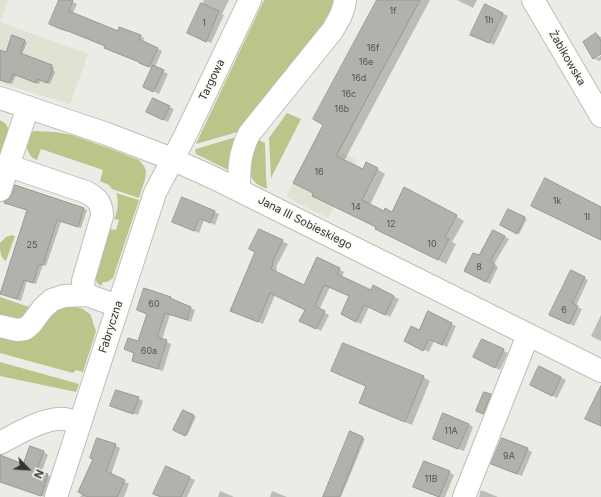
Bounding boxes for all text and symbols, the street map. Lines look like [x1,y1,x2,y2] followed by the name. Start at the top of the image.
[390,6,396,16] house number: 1f
[485,15,493,25] house number: 1h
[202,18,206,28] house number: 1
[546,28,588,88] street label: Żabikowska
[367,43,379,53] house number: 16f
[196,57,228,103] street label: Targowa
[359,57,373,67] house number: 16e
[352,73,366,83] house number: 16d
[342,89,356,99] house number: 16c
[335,104,349,114] house number: 16b
[314,167,324,177] house number: 16
[256,194,354,252] street label: Jana III Sobieskiego
[553,196,561,206] house number: 1k
[351,202,361,212] house number: 14
[584,212,590,222] house number: 1l
[386,219,396,229] house number: 12
[427,239,437,249] house number: 10
[27,240,37,250] house number: 25
[476,262,482,272] house number: 8
[96,299,126,355] street label: Fabryczna
[148,299,160,309] house number: 60
[561,305,567,315] house number: 6
[141,346,157,356] house number: 60a
[444,426,458,436] house number: 11A
[8,449,48,489] north arrow
[503,451,515,461] house number: 9A
[31,467,47,481] text: N
[424,474,438,484] house number: 11B

